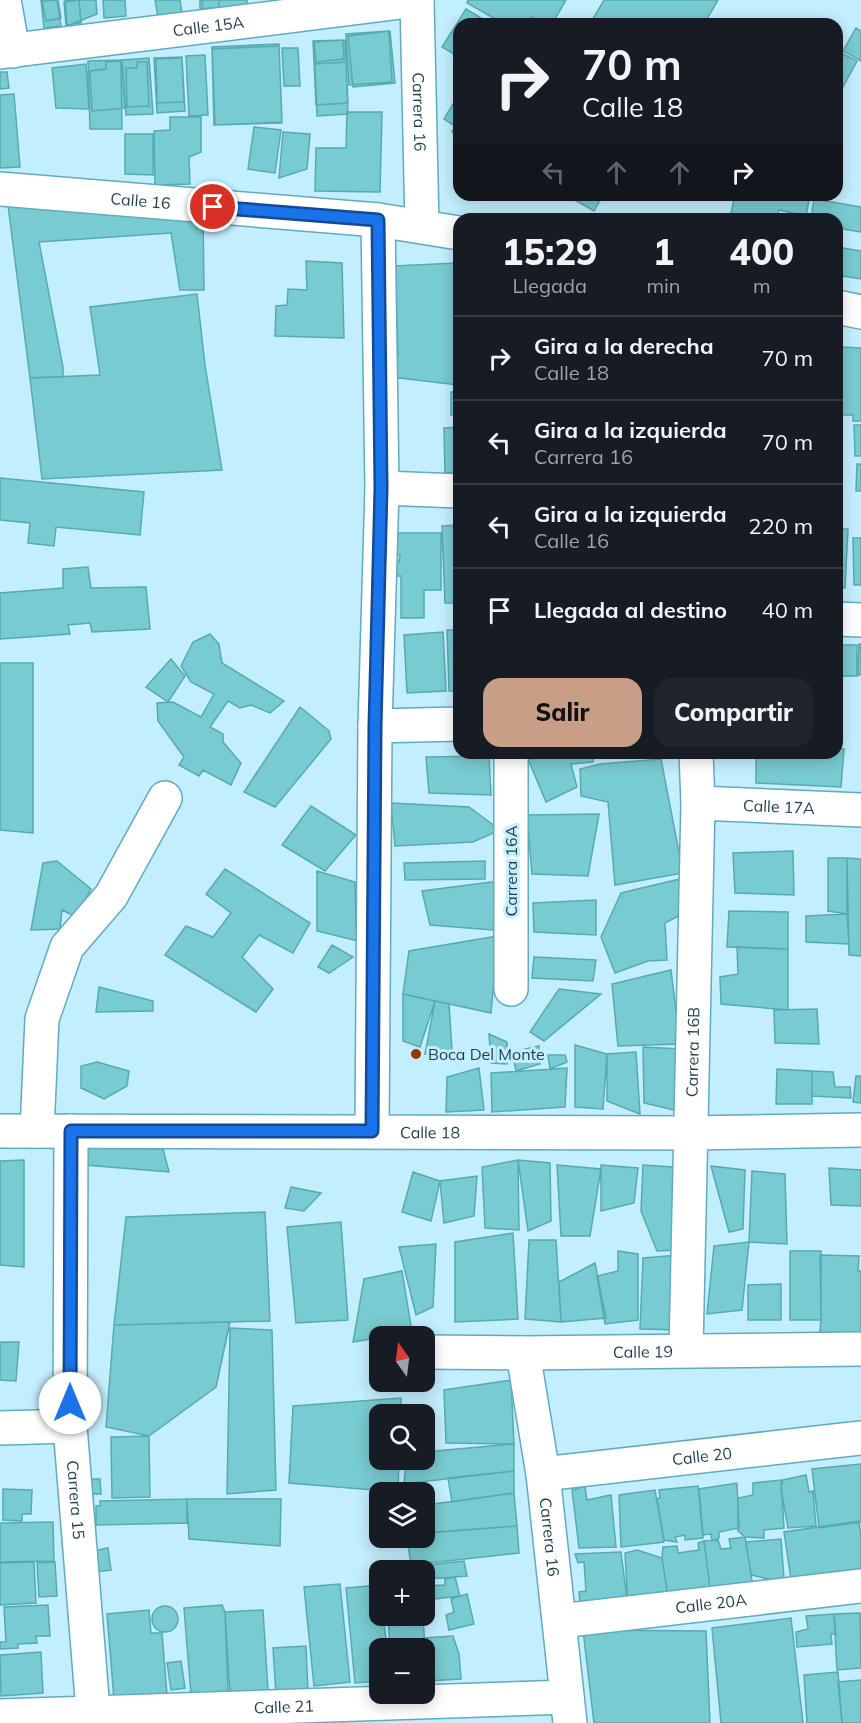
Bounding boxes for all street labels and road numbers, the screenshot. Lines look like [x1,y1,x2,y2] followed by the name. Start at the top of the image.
[172,12,245,40] street label: Calle 15A
[409,72,430,152] street label: Carrera 16
[110,188,171,213] street label: Calle 16
[743,795,815,818] street label: Calle 17A
[501,825,521,916] street label: Carrera 16A
[682,1007,704,1097] street label: Carrera 16B
[400,1122,460,1142] street label: Calle 18
[613,1341,673,1362] street label: Calle 19
[671,1443,733,1469] street label: Calle 20
[63,1459,89,1540] street label: Carrera 15
[536,1496,564,1577] street label: Carrera 16
[674,1589,748,1618] street label: Calle 20A
[253,1695,314,1717] street label: Calle 21

